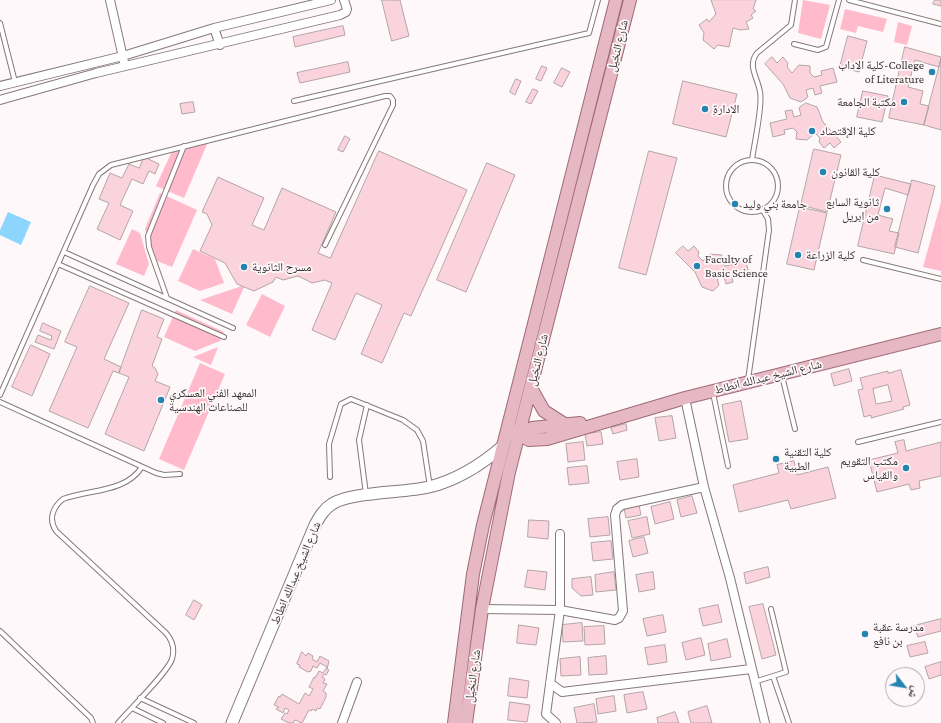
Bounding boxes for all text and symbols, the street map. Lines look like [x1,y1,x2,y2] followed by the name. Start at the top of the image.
[605,18,631,74] street label: شارع النخيل
[838,58,924,86] place label: كلية الاداب-College of Literature
[927,67,937,77] marker: كلية الاداب-College of Literature
[837,95,896,109] place label: مكتبة الجامعة
[899,97,909,107] marker: مكتبة الجامعة
[713,102,739,116] place label: ِالادارة
[700,104,710,114] marker: ِالادارة
[820,124,876,138] place label: كلية الإقتصاد
[807,126,817,136] marker: كلية الإقتصاد
[831,165,880,179] place label: كلية القانون
[818,167,828,177] marker: كلية القانون
[826,195,879,223] place label: ثانوية السابع من ابريل
[743,197,807,211] place label: جامعة بني وليد
[730,199,740,209] marker: جامعة بني وليد
[882,204,892,214] marker: ثانوية السابع من ابريل
[806,248,855,262] place label: كلية الزراعة
[793,250,803,260] marker: كلية الزراعة
[705,252,768,280] place label: Faculty of Basic Science
[252,260,311,274] place label: مسرح الثانوية
[692,261,702,271] marker: Faculty of Basic Science
[239,262,249,272] marker: مسرح الثانوية
[525,332,551,388] street label: شارع النخيل
[713,357,823,397] street label: شارع الشيخ عبدالله انطاط
[169,386,257,414] place label: المعهد الفني العسكري للصناعات الهندسية
[156,395,166,405] marker: المعهد الفني العسكري للصناعات الهندسية
[784,445,832,473] place label: كلية التقنية الطبية
[771,454,781,464] marker: كلية التقنية الطبية
[840,454,898,482] place label: مكتب التقويم والقياس
[901,463,911,473] marker: مكتب التقويم والقياس
[268,519,324,627] street label: شارع الشيخ عبدالله انطاط
[873,620,924,648] place label: مدرسة عقبة بن نافع
[860,629,870,639] marker: مدرسة عقبة بن نافع
[462,649,484,703] street label: شارع النخيل
[885,667,925,707] north arrow
[906,685,923,701] text: ش

